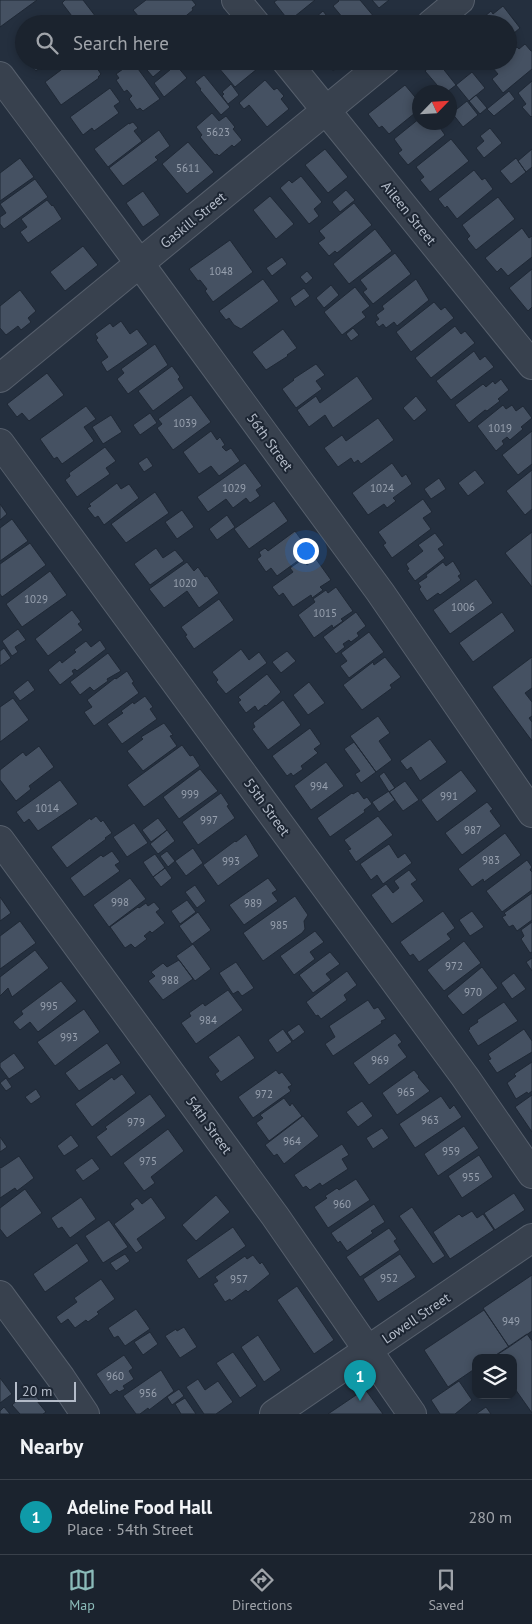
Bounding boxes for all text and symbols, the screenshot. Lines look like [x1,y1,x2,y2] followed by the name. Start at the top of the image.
[15,15,517,70] search box
[33,29,61,57] icon: search
[73,31,169,55] text: Search here
[412,85,457,130] north arrow
[206,125,230,139] house number: 5623
[176,161,200,175] house number: 5611
[378,177,440,249] street label: Aileen Street
[156,188,230,252] street label: Gaskill Street
[209,264,233,278] house number: 1048
[243,410,297,475] street label: 56th Street
[173,416,197,430] house number: 1039
[488,421,512,435] house number: 1019
[222,481,246,495] house number: 1029
[370,481,394,495] house number: 1024
[293,538,319,564] your location
[173,576,197,590] house number: 1020
[24,592,48,606] house number: 1029
[451,600,475,614] house number: 1006
[313,606,337,620] house number: 1015
[240,775,294,840] street label: 55th Street
[310,779,328,793] house number: 994
[181,787,199,801] house number: 999
[440,789,458,803] house number: 991
[35,801,59,815] house number: 1014
[200,813,218,827] house number: 997
[464,823,482,837] house number: 987
[482,853,500,867] house number: 983
[222,854,240,868] house number: 993
[111,895,129,909] house number: 998
[244,896,262,910] house number: 989
[270,918,288,932] house number: 985
[445,959,463,973] house number: 972
[161,973,179,987] house number: 988
[464,985,482,999] house number: 970
[40,999,58,1013] house number: 995
[199,1013,217,1027] house number: 984
[60,1030,78,1044] house number: 993
[371,1053,389,1067] house number: 969
[397,1085,415,1099] house number: 965
[255,1087,273,1101] house number: 972
[182,1093,236,1158] street label: 54th Street
[421,1113,439,1127] house number: 963
[127,1115,145,1129] house number: 979
[283,1134,301,1148] house number: 964
[442,1144,460,1158] house number: 959
[139,1154,157,1168] house number: 975
[462,1170,480,1184] house number: 955
[333,1197,351,1211] house number: 960
[380,1271,398,1285] house number: 952
[230,1272,248,1286] house number: 957
[378,1288,454,1347] street label: Lowell Street
[502,1314,520,1328] house number: 949
[472,1354,517,1399] map controls
[472,1354,517,1399] button: layers
[344,1360,376,1401] pin: 1
[106,1369,124,1383] house number: 960
[15,1379,76,1402] scale bar
[22,1382,52,1400] text: 20 m
[139,1386,157,1400] house number: 956
[20,1433,83,1460] text: Nearby
[67,1495,212,1519] text: Adeline Food Hall
[31,1507,41,1527] text: 1
[469,1507,512,1527] text: 280 m
[67,1519,193,1539] text: Place · 54th Street
[68,1566,96,1614] tab: Map
[232,1566,292,1614] tab: Directions
[428,1566,464,1614] tab: Saved

